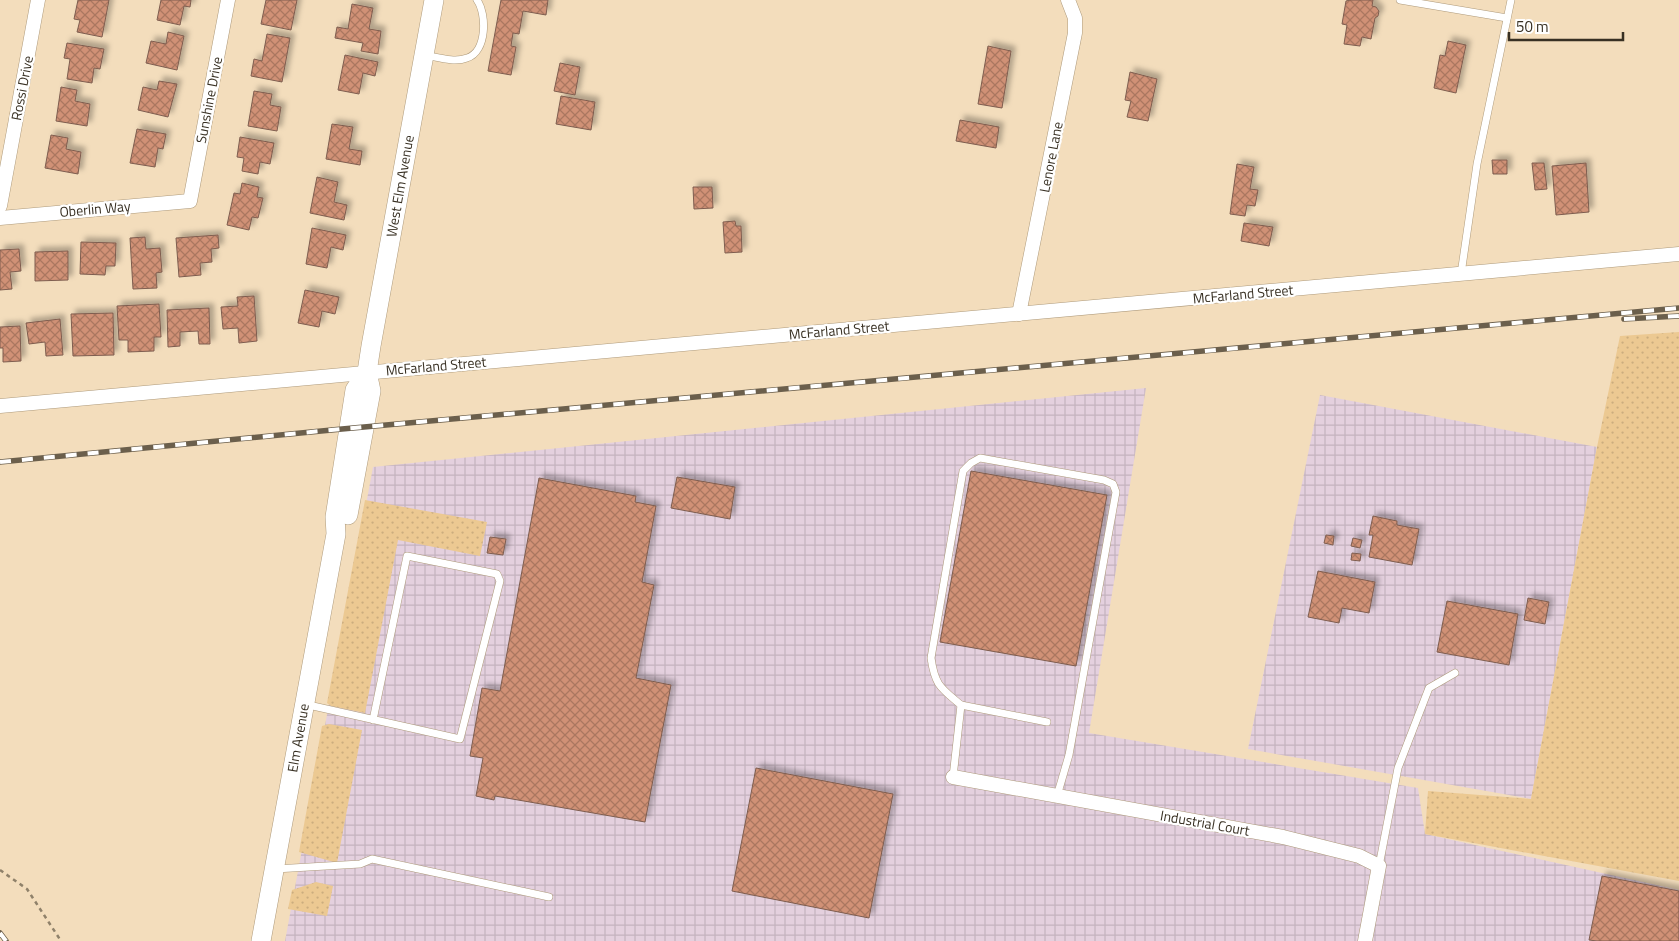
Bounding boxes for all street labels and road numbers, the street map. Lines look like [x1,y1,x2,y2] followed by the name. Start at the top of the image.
[5,54,38,122] street label: Rossi Drive
[190,55,227,145] street label: Sunshine Drive
[1033,120,1068,194] street label: Lenore Lane
[380,133,419,239] street label: West Elm Avenue
[59,195,132,222] street label: Oberlin Way
[1192,279,1294,308] street label: McFarland Street
[788,315,890,344] street label: McFarland Street
[385,351,487,380] street label: McFarland Street
[281,702,314,774] street label: Elm Avenue
[1159,804,1252,841] street label: Industrial Court

